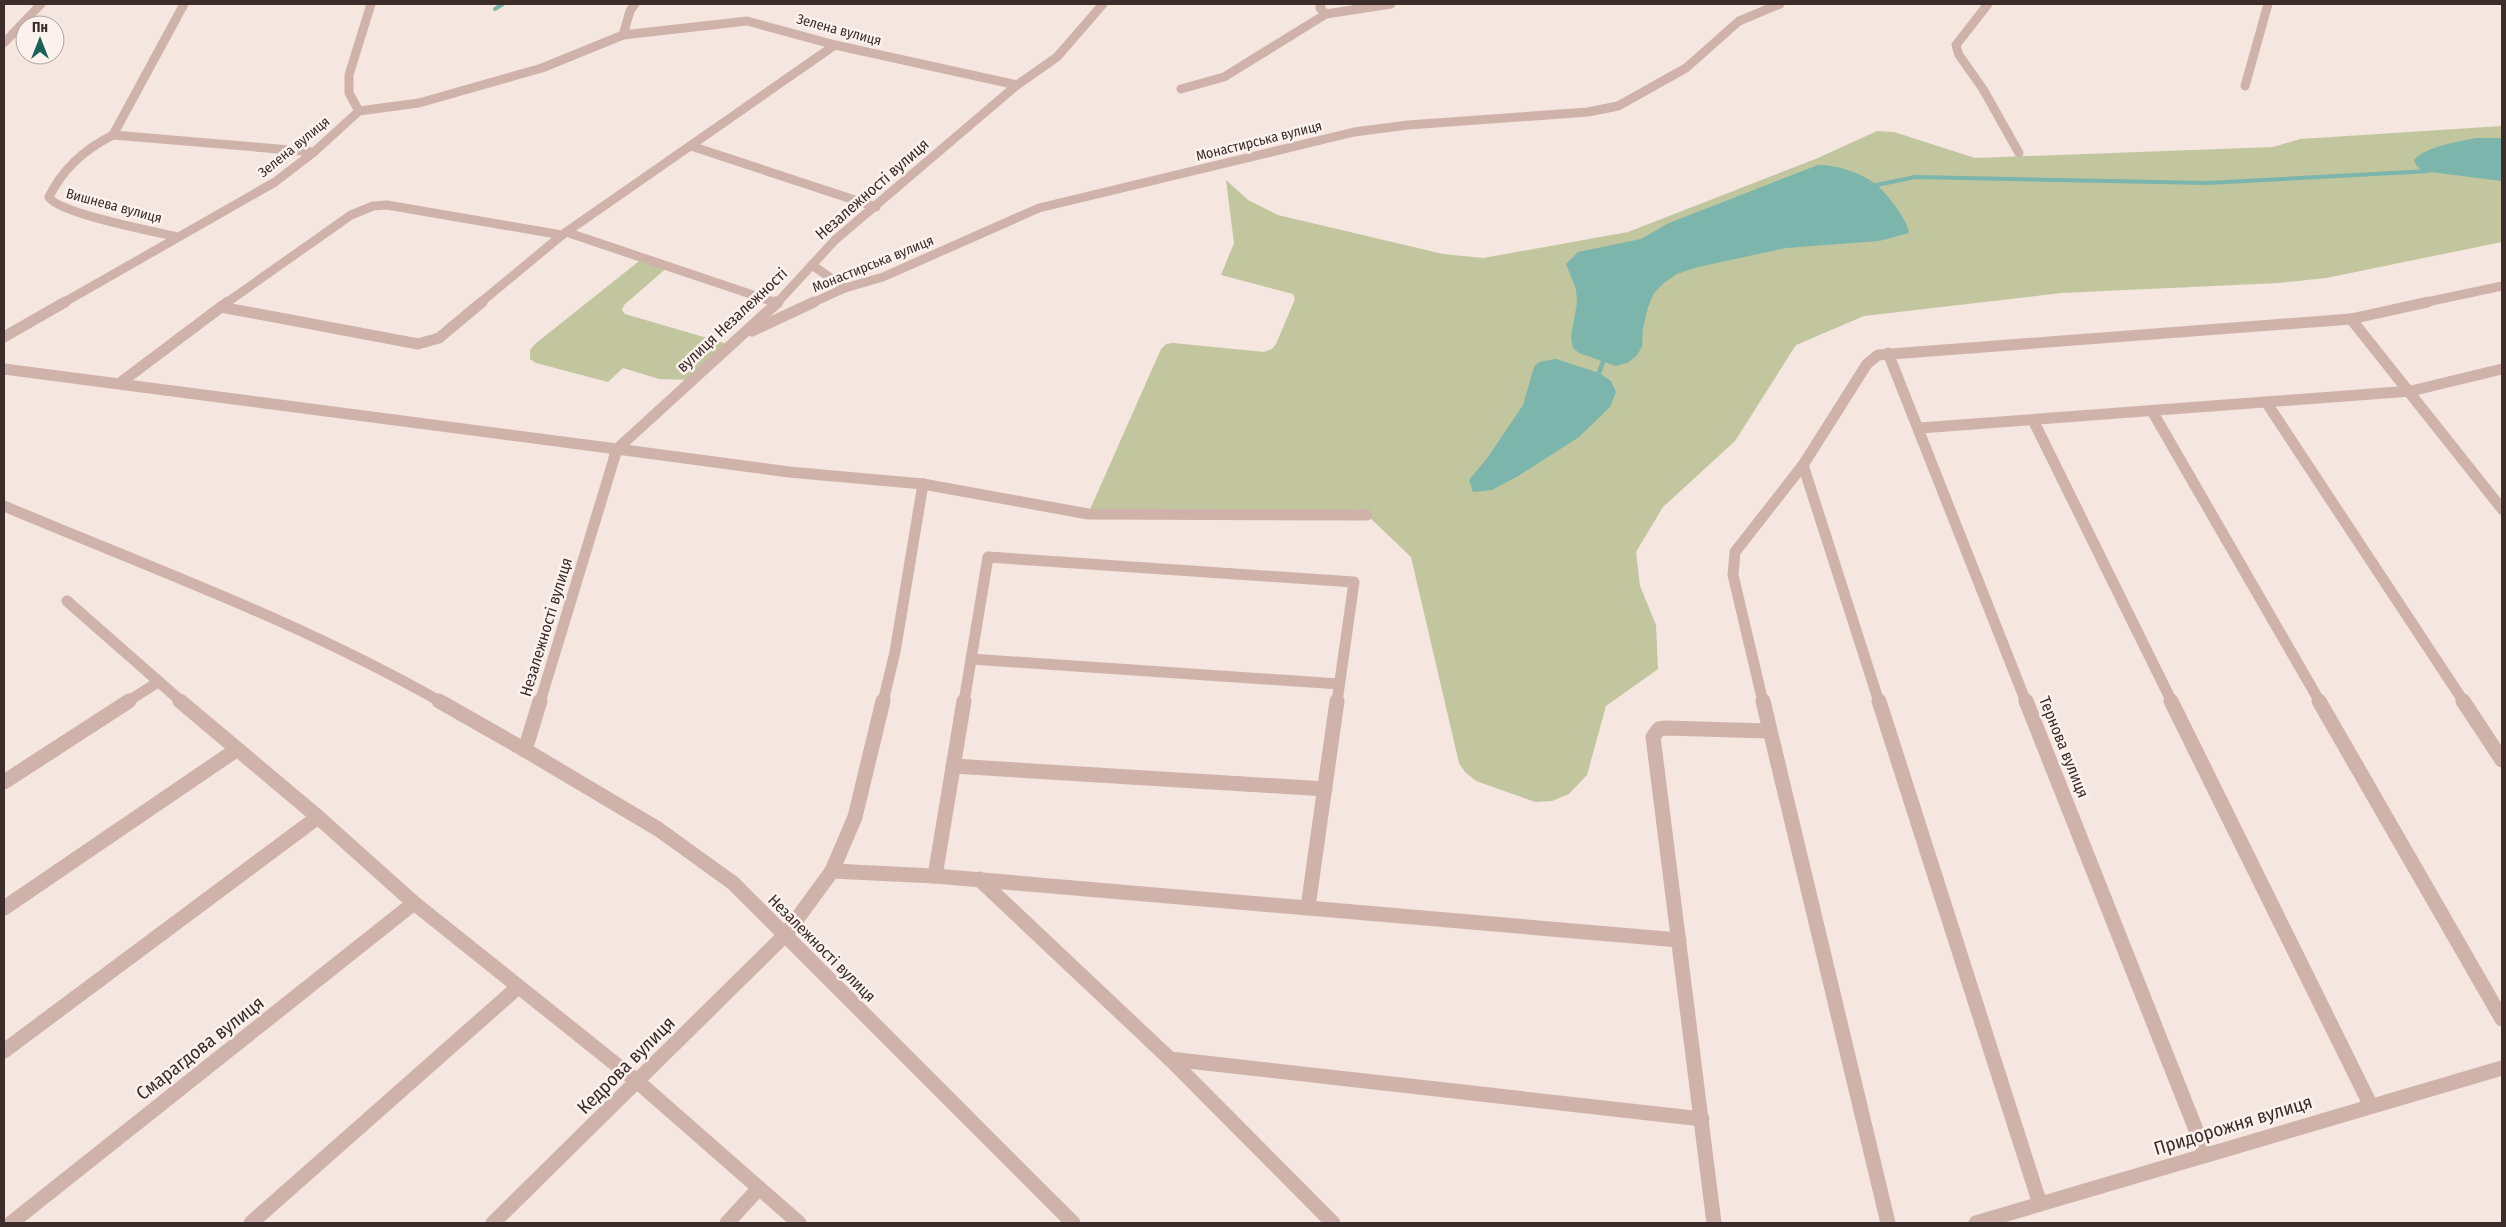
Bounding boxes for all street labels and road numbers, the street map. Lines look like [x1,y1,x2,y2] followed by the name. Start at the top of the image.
[795,11,883,49] street label: Зелена вулиця
[255,113,333,181] street label: Зелена вулиця
[1194,117,1324,165] street label: Монастирська вулиця
[811,134,933,244] street label: Незалежності вулиця
[64,185,164,227] street label: Вишнева вулиця
[810,232,936,296] street label: Монастирська вулиця
[673,264,791,376] street label: вулиця Незалежності
[516,555,576,699] street label: Незалежності вулиця
[2035,694,2093,800] street label: Тернова вулиця
[764,890,880,1006] street label: Незалежності вулиця
[131,991,269,1105] street label: Смарагдова вулиця
[572,1011,680,1119] street label: Кедрова вулиця
[2151,1090,2315,1160] street label: Придорожня вулиця

